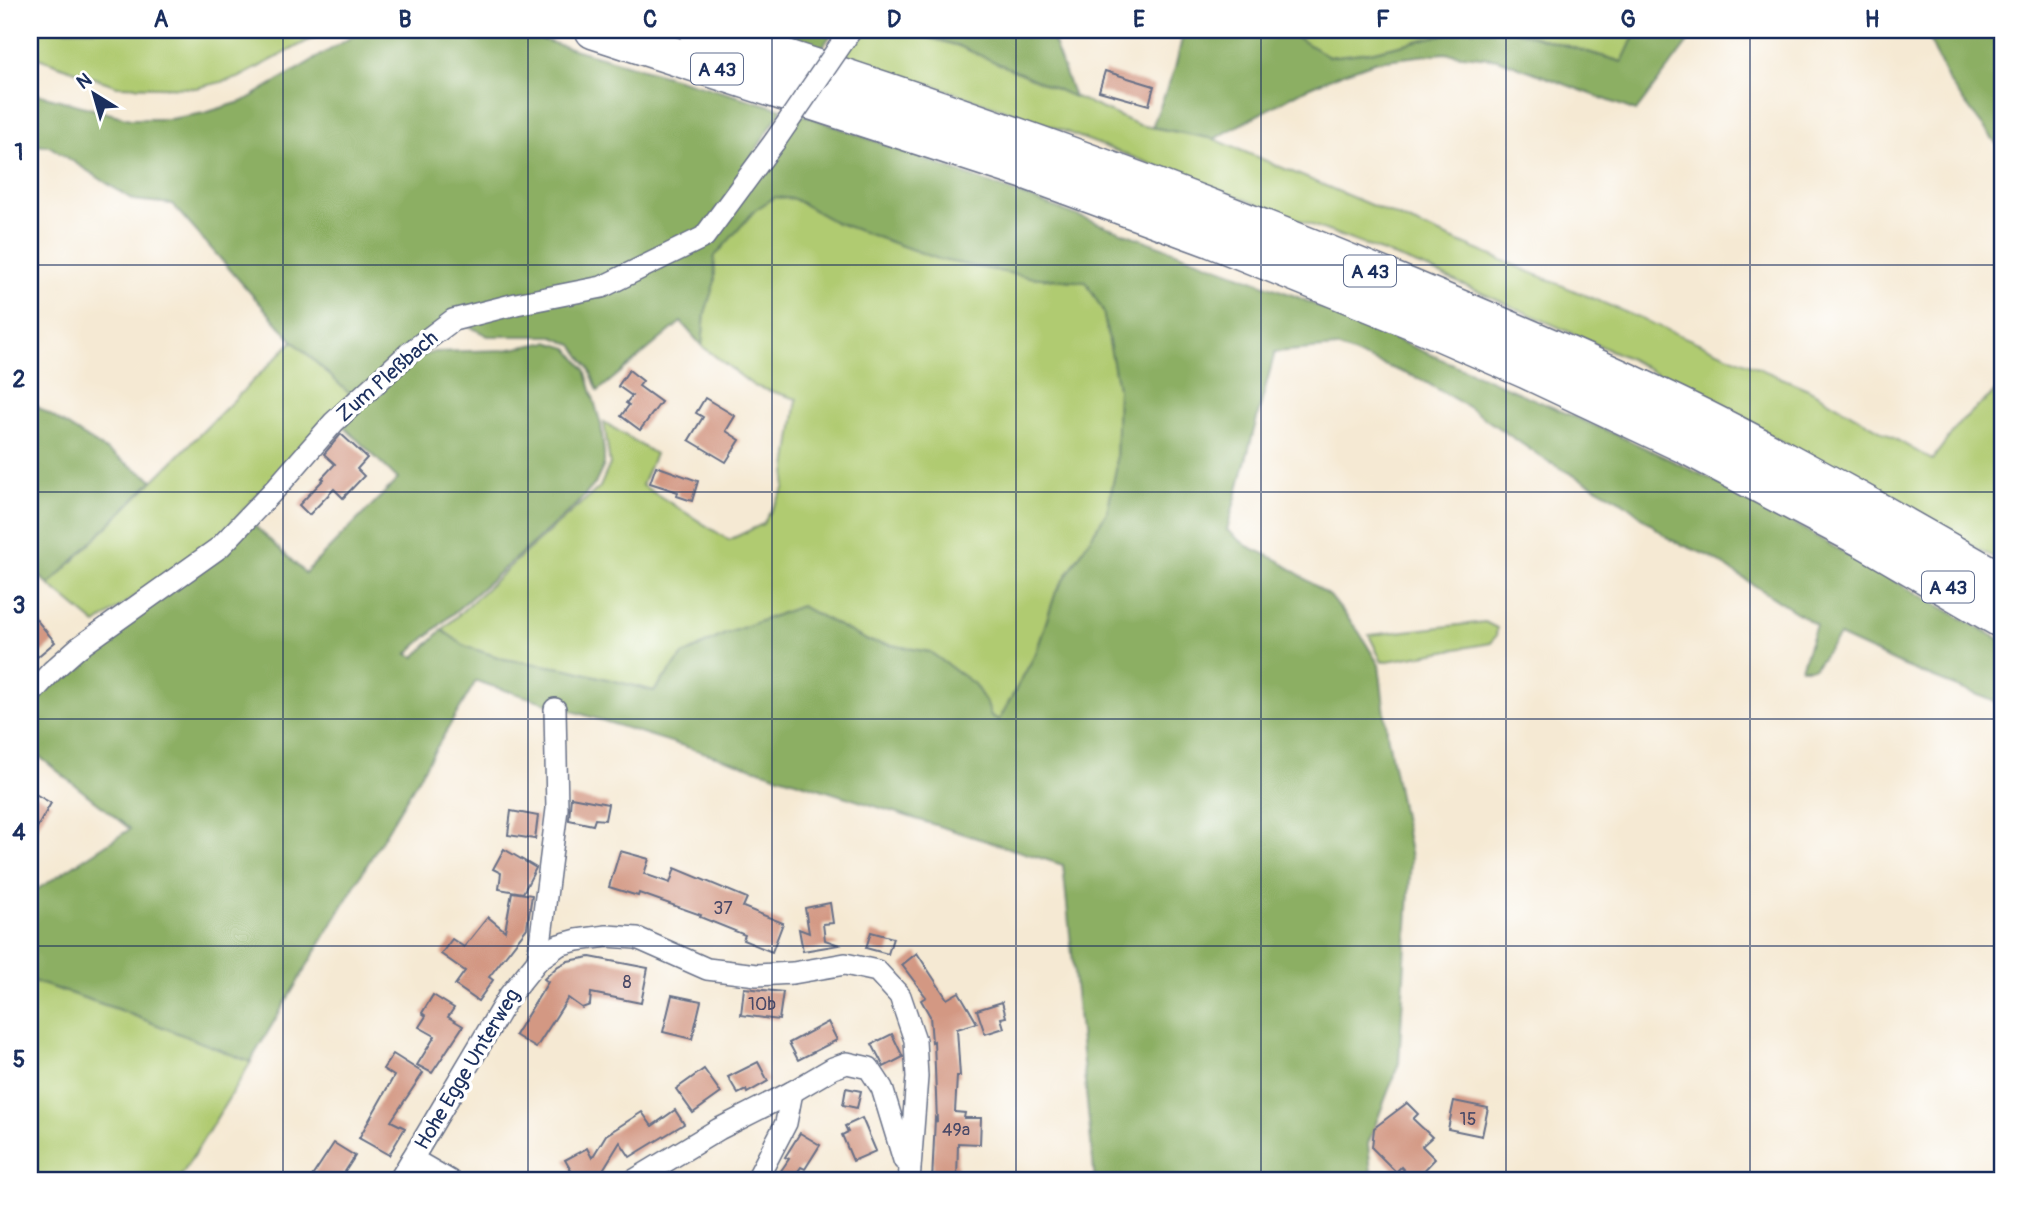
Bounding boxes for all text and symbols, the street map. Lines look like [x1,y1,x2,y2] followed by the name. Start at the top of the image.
[154,5,169,34] text: A
[398,5,412,34] text: B
[643,5,657,34] text: C
[887,5,901,34] text: D
[1133,5,1145,34] text: E
[1376,5,1390,34] text: F
[1620,5,1636,34] text: G
[1865,5,1879,34] text: H
[691,54,743,85] road number: A 43
[60,60,130,130] north arrow
[72,68,97,95] text: N
[15,138,24,167] text: 1
[1344,256,1396,286] road number: A 43
[331,325,444,428] street label: Zum Pleßbach
[13,365,26,394] text: 2
[1922,572,1974,602] road number: A 43
[13,591,25,620] text: 3
[12,818,26,847] text: 4
[713,897,733,920] house number: 37
[622,971,632,994] house number: 8
[409,984,526,1155] street label: Hohe Egge Unterweg
[748,993,776,1016] house number: 10b
[13,1045,25,1074] text: 5
[1460,1108,1476,1131] house number: 15
[942,1119,970,1142] house number: 49a

